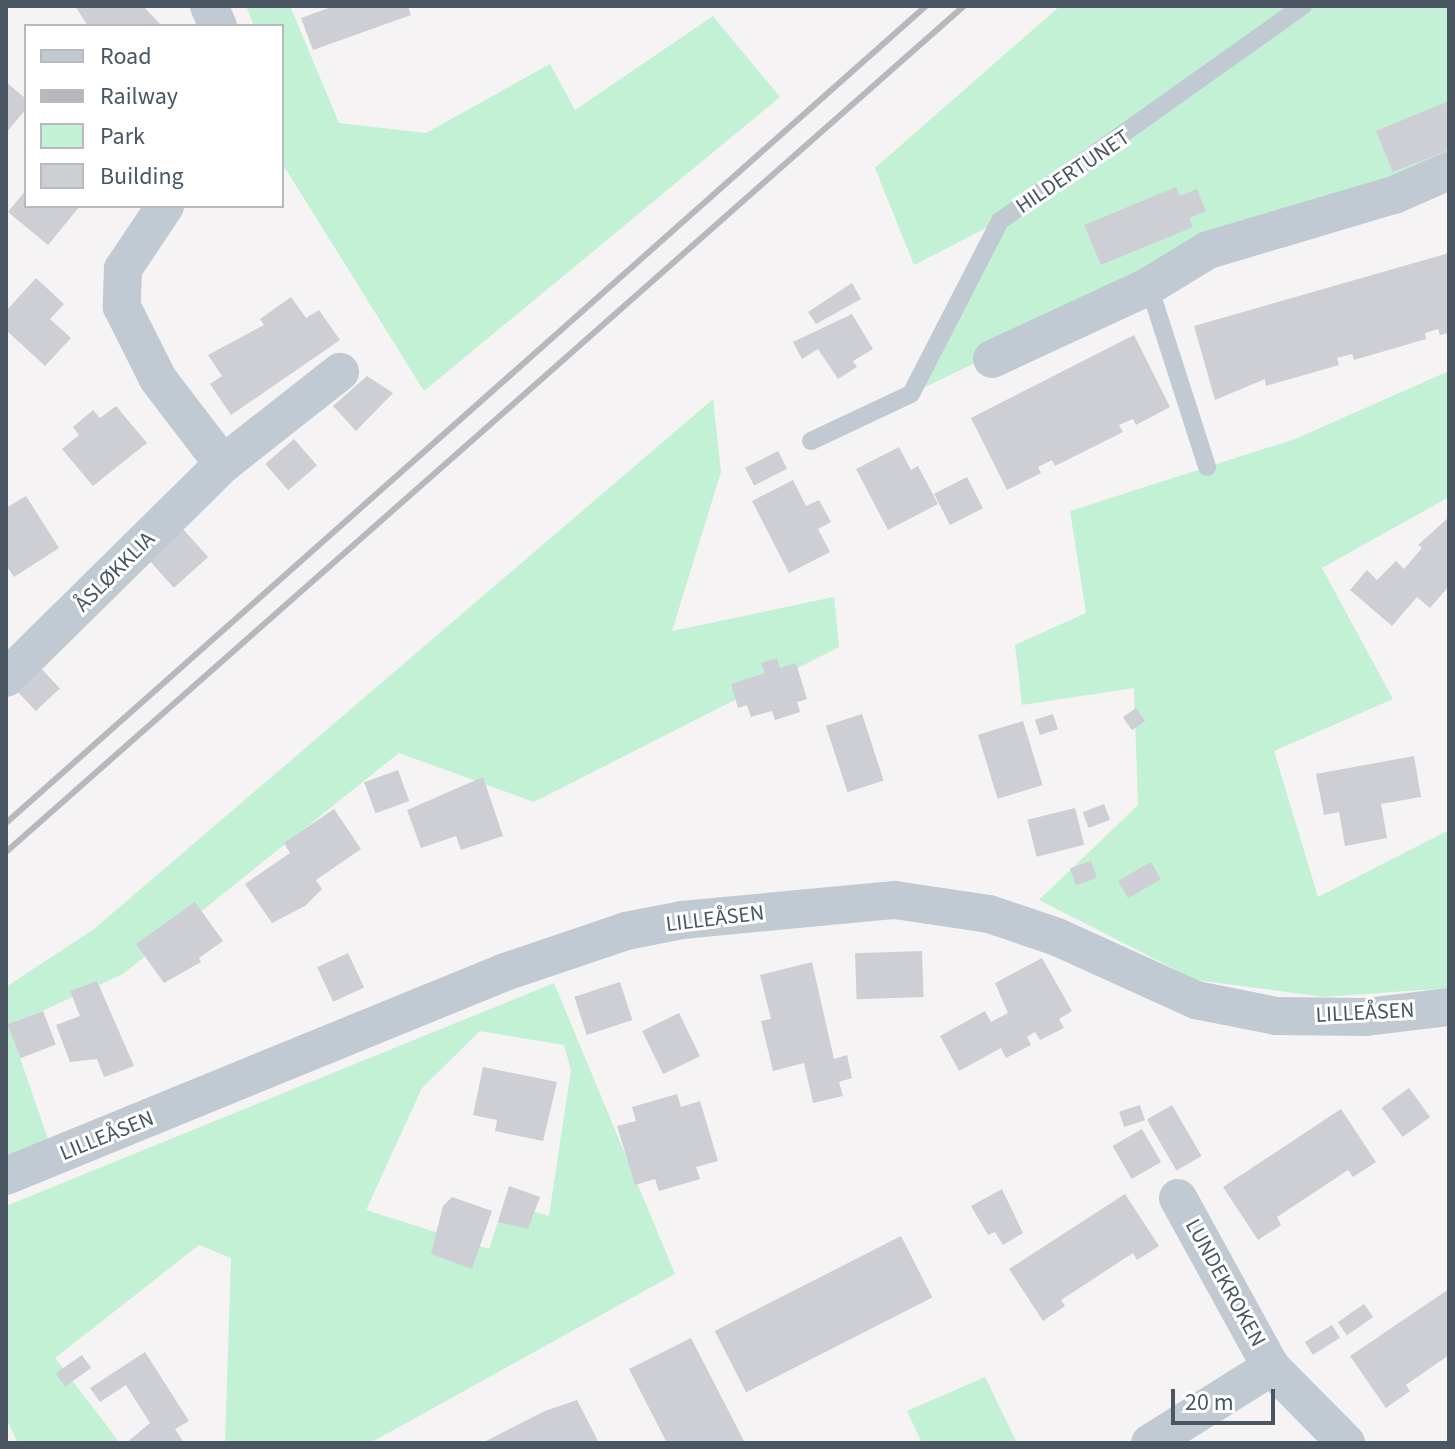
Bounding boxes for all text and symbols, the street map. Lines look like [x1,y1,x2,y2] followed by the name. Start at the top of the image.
[24,24,284,208] legend
[100,39,152,74] text: Road
[100,79,178,114] text: Railway
[100,119,145,154] text: Park
[1011,124,1135,220] street label: HILDERTUNET
[100,159,184,194] text: Building
[69,526,161,618] street label: ÅSLØKKLIA
[664,900,766,938] street label: LILLEÅSEN
[1315,997,1415,1029] street label: LILLEÅSEN
[56,1105,158,1167] street label: LILLEÅSEN
[1179,1214,1271,1352] street label: LUNDEKROKEN
[1175,1373,1279,1423] scale bar
[1185,1385,1234,1420] text: 20 m

